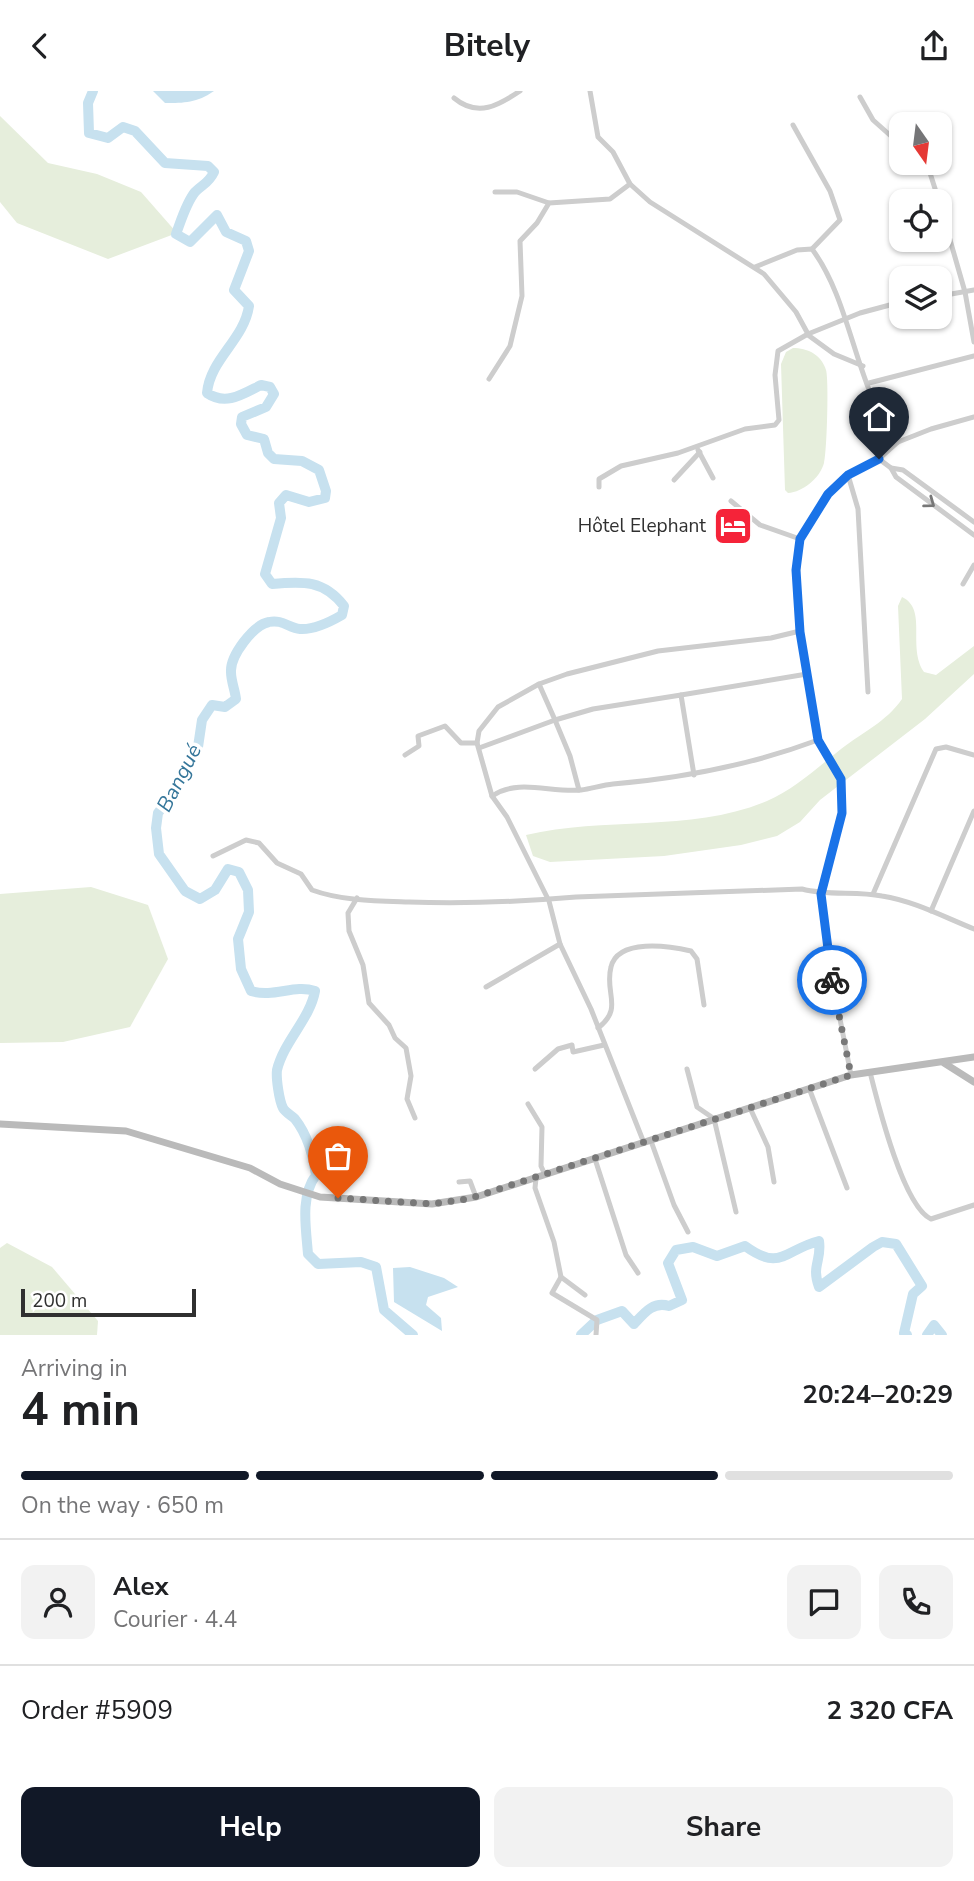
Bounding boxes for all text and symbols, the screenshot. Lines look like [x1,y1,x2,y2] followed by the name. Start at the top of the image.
[444,24,530,67] text: Bitely
[21,27,59,65] icon: back
[915,27,953,65] icon: share
[889,112,952,175] north arrow
[889,112,952,329] map controls
[889,189,952,252] button: locate
[889,266,952,329] button: layers
[849,387,909,459] pin
[860,398,898,436] icon: home
[923,495,935,507] one-way arrow
[712,505,754,547] hotel icon: Hôtel Elephant
[578,513,706,539] place label: Hôtel Elephant
[150,739,208,817] water label: Bangué
[797,945,867,1015] courier
[813,961,851,999] icon: bike
[308,1126,368,1198] pin
[319,1137,357,1175] icon: bag
[21,1286,196,1318] scale bar
[32,1288,87,1314] text: 200 m
[21,1353,128,1384] text: Arriving in
[802,1377,953,1412] text: 20:24–20:29
[21,1378,140,1441] text: 4 min
[21,1490,224,1521] text: On the way · 650 m
[21,1565,95,1639] button: person
[787,1565,861,1639] button: chat
[879,1565,953,1639] button: phone
[113,1569,169,1604] text: Alex
[113,1604,237,1635] text: Courier · 4.4
[21,1693,173,1728] text: Order #5909
[826,1693,953,1728] text: 2 320 CFA
[21,1787,480,1867] button: Help
[494,1787,953,1867] button: Share

